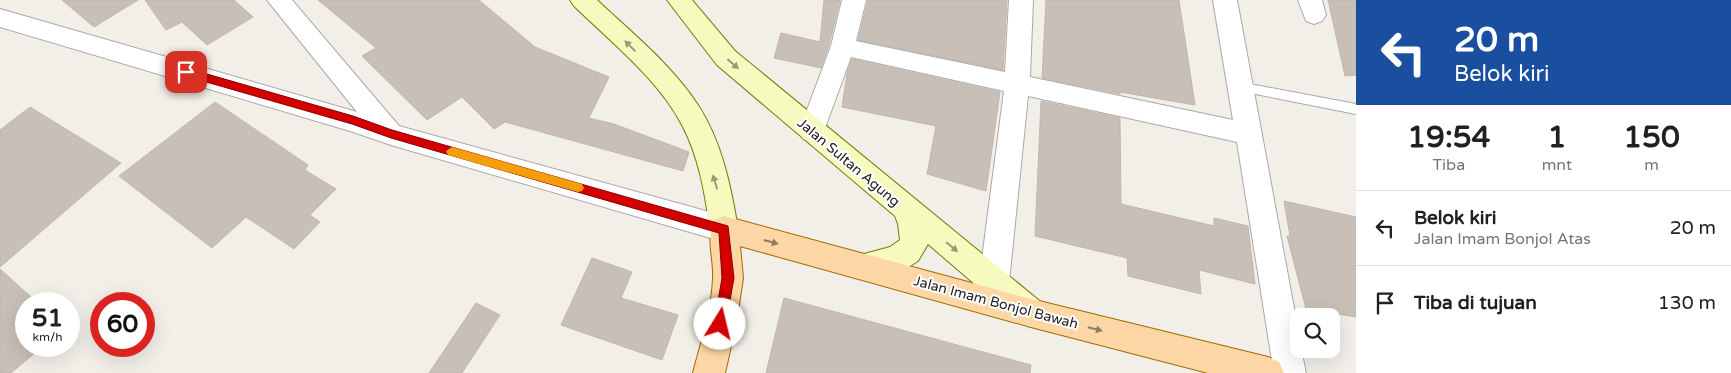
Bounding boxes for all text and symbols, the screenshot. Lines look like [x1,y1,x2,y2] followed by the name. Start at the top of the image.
[1454,19,1539,61] text: 20 m
[1371,20,1436,85] icon: left
[625,40,637,52] one-way arrow
[165,51,207,93] pin
[172,58,200,86] icon: arrive
[726,58,738,70] one-way arrow
[1454,61,1550,87] text: Belok kiri
[794,114,903,210] street label: Jalan Sultan Agung
[1407,119,1490,156] text: 19:54
[1547,119,1566,156] text: 1
[1623,119,1680,156] text: 150
[1432,155,1465,175] text: Tiba
[1542,155,1572,175] text: mnt
[1644,155,1659,175] text: m
[711,174,718,189] one-way arrow
[1414,207,1497,229] text: Belok kiri
[1371,214,1399,242] icon: left
[1670,217,1716,239] text: 20 m
[1414,229,1591,249] text: Jalan Imam Bonjol Atas
[764,238,779,246] one-way arrow
[945,241,958,252] one-way arrow
[912,272,1080,333] street label: Jalan Imam Bonjol Bawah
[1371,289,1399,317] icon: arrive
[90,292,155,357] speed limit sign: 60
[1414,292,1537,314] text: Tiba di tujuan
[1658,292,1716,314] text: 130 m
[693,297,745,349] position arrow
[32,303,63,333] text: 51
[1290,308,1340,358] map controls
[1290,308,1340,358] button: search
[1088,325,1103,333] one-way arrow
[32,330,63,344] text: km/h

